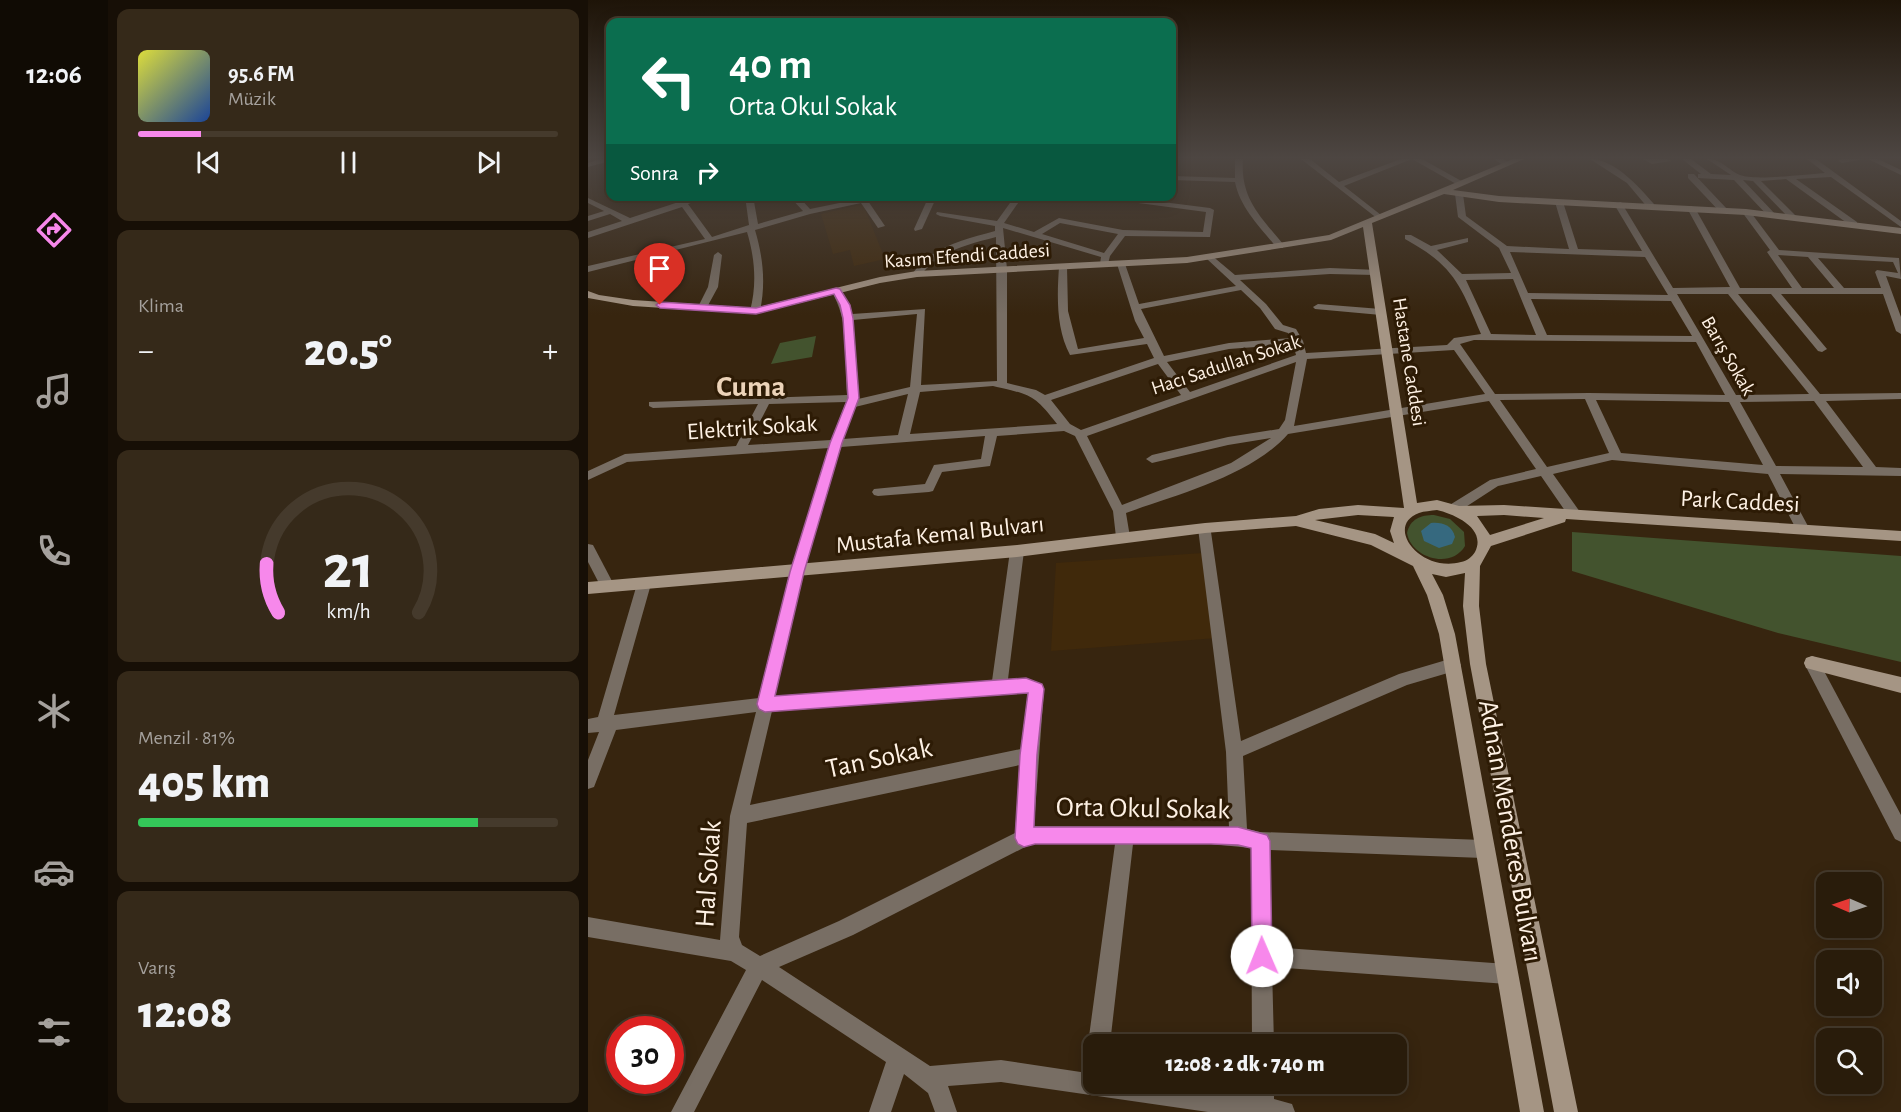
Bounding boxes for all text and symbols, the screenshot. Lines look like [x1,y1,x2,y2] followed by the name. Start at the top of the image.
[630,42,708,120] icon: left
[729,44,812,86] text: 40 m
[26,61,82,88] text: 12:06
[228,63,294,85] text: 95.6 FM
[228,89,276,109] text: Müzik
[729,93,897,120] text: Orta Okul Sokak
[192,146,225,179] icon: previous
[332,146,365,179] icon: pause
[472,146,505,179] icon: next
[691,156,724,189] icon: right
[630,162,679,184] text: Sonra
[33,209,75,251] icon: directions
[883,240,1051,272] street label: Kasım Efendi Caddesi
[634,243,685,305] pin
[643,252,676,285] icon: arrive
[138,296,184,316] text: Klima
[1389,296,1429,428] street label: Hastane Caddesi
[1697,313,1759,399] street label: Barış Sokak
[304,329,392,374] text: 20.5°
[1149,331,1303,399] street label: Hacı Sadullah Sokak
[138,335,154,368] text: −
[542,335,558,368] text: +
[33,370,75,412] icon: music
[716,372,786,402] district label: Cuma
[686,411,818,445] street label: Elektrik Sokak
[1680,487,1800,517] street label: Park Caddesi
[835,512,1045,558] street label: Mustafa Kemal Bulvarı
[33,530,75,572] icon: phone
[322,537,374,599] text: 21
[326,601,370,622] text: km/h
[33,690,75,732] icon: climate
[1473,698,1547,964] street label: Adnan Menderes Bulvarı
[138,728,235,748] text: Menzil · 81%
[823,734,935,784] street label: Tan Sokak
[138,761,270,806] text: 405 km
[1056,793,1230,825] street label: Orta Okul Sokak
[691,819,727,929] street label: Hal Sokak
[33,851,75,893] icon: car
[1816,872,1882,938] north arrow
[1816,872,1882,1094] map controls
[1230,924,1294,988] position arrow
[1816,950,1882,1016] button: sound
[138,958,176,978] text: Varış
[138,991,232,1036] text: 12:08
[33,1011,75,1053] icon: filters
[606,1016,684,1094] speed limit sign: 30
[1816,1028,1882,1094] button: search
[1166,1053,1324,1075] text: 12:08 · 2 dk · 740 m

